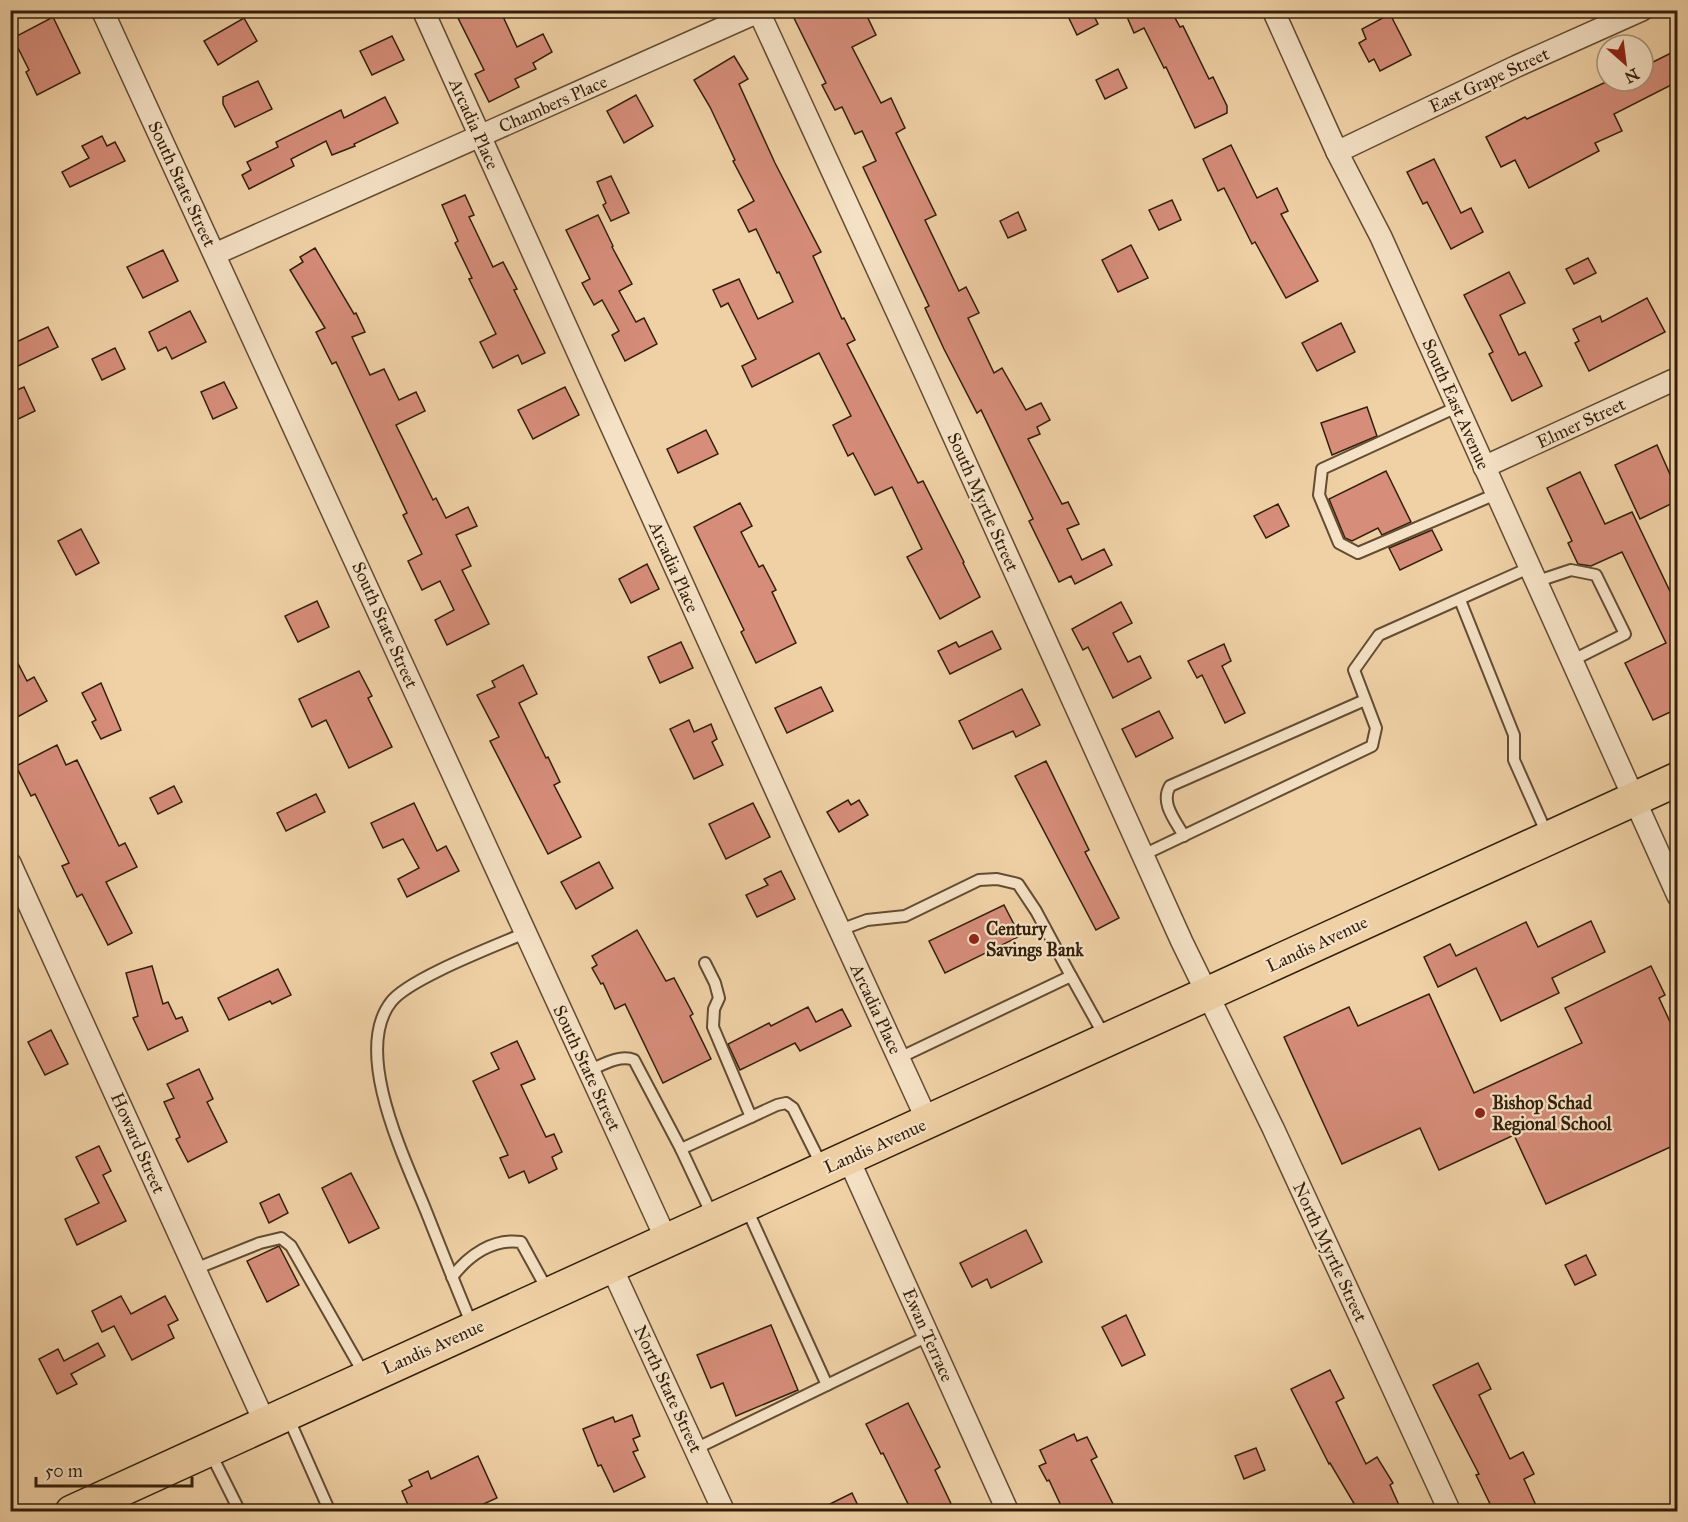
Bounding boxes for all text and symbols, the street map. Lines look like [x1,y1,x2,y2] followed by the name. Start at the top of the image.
[1595,33,1655,93] north arrow
[1425,42,1553,117] street label: East Grape Street
[1621,64,1642,88] text: N
[495,70,611,138] street label: Chambers Place
[444,74,504,173] street label: Arcadia Place
[143,118,221,251] street label: South State Street
[1417,335,1495,473] street label: South East Avenue
[1533,393,1630,453] street label: Elmer Street
[942,429,1024,576] street label: South Myrtle Street
[644,517,704,616] street label: Arcadia Place
[347,558,423,692] street label: South State Street
[1263,911,1371,977] street label: Landis Avenue
[986,918,1084,962] place label: Century Savings Bank
[967,932,981,946] marker: Century Savings Bank
[845,959,907,1058] street label: Arcadia Place
[548,1002,626,1135] street label: South State Street
[106,1089,170,1197] street label: Howard Street
[1492,1092,1613,1136] place label: Bishop Schad Regional School
[1473,1106,1487,1120] marker: Bishop Schad Regional School
[821,1114,929,1178] street label: Landis Avenue
[1288,1179,1372,1326] street label: North Myrtle Street
[898,1285,958,1385] street label: Ewan Terrace
[379,1315,487,1379] street label: Landis Avenue
[629,1322,707,1457] street label: North State Street
[36,1450,192,1488] scale bar
[45,1460,83,1482] text: 50 m

